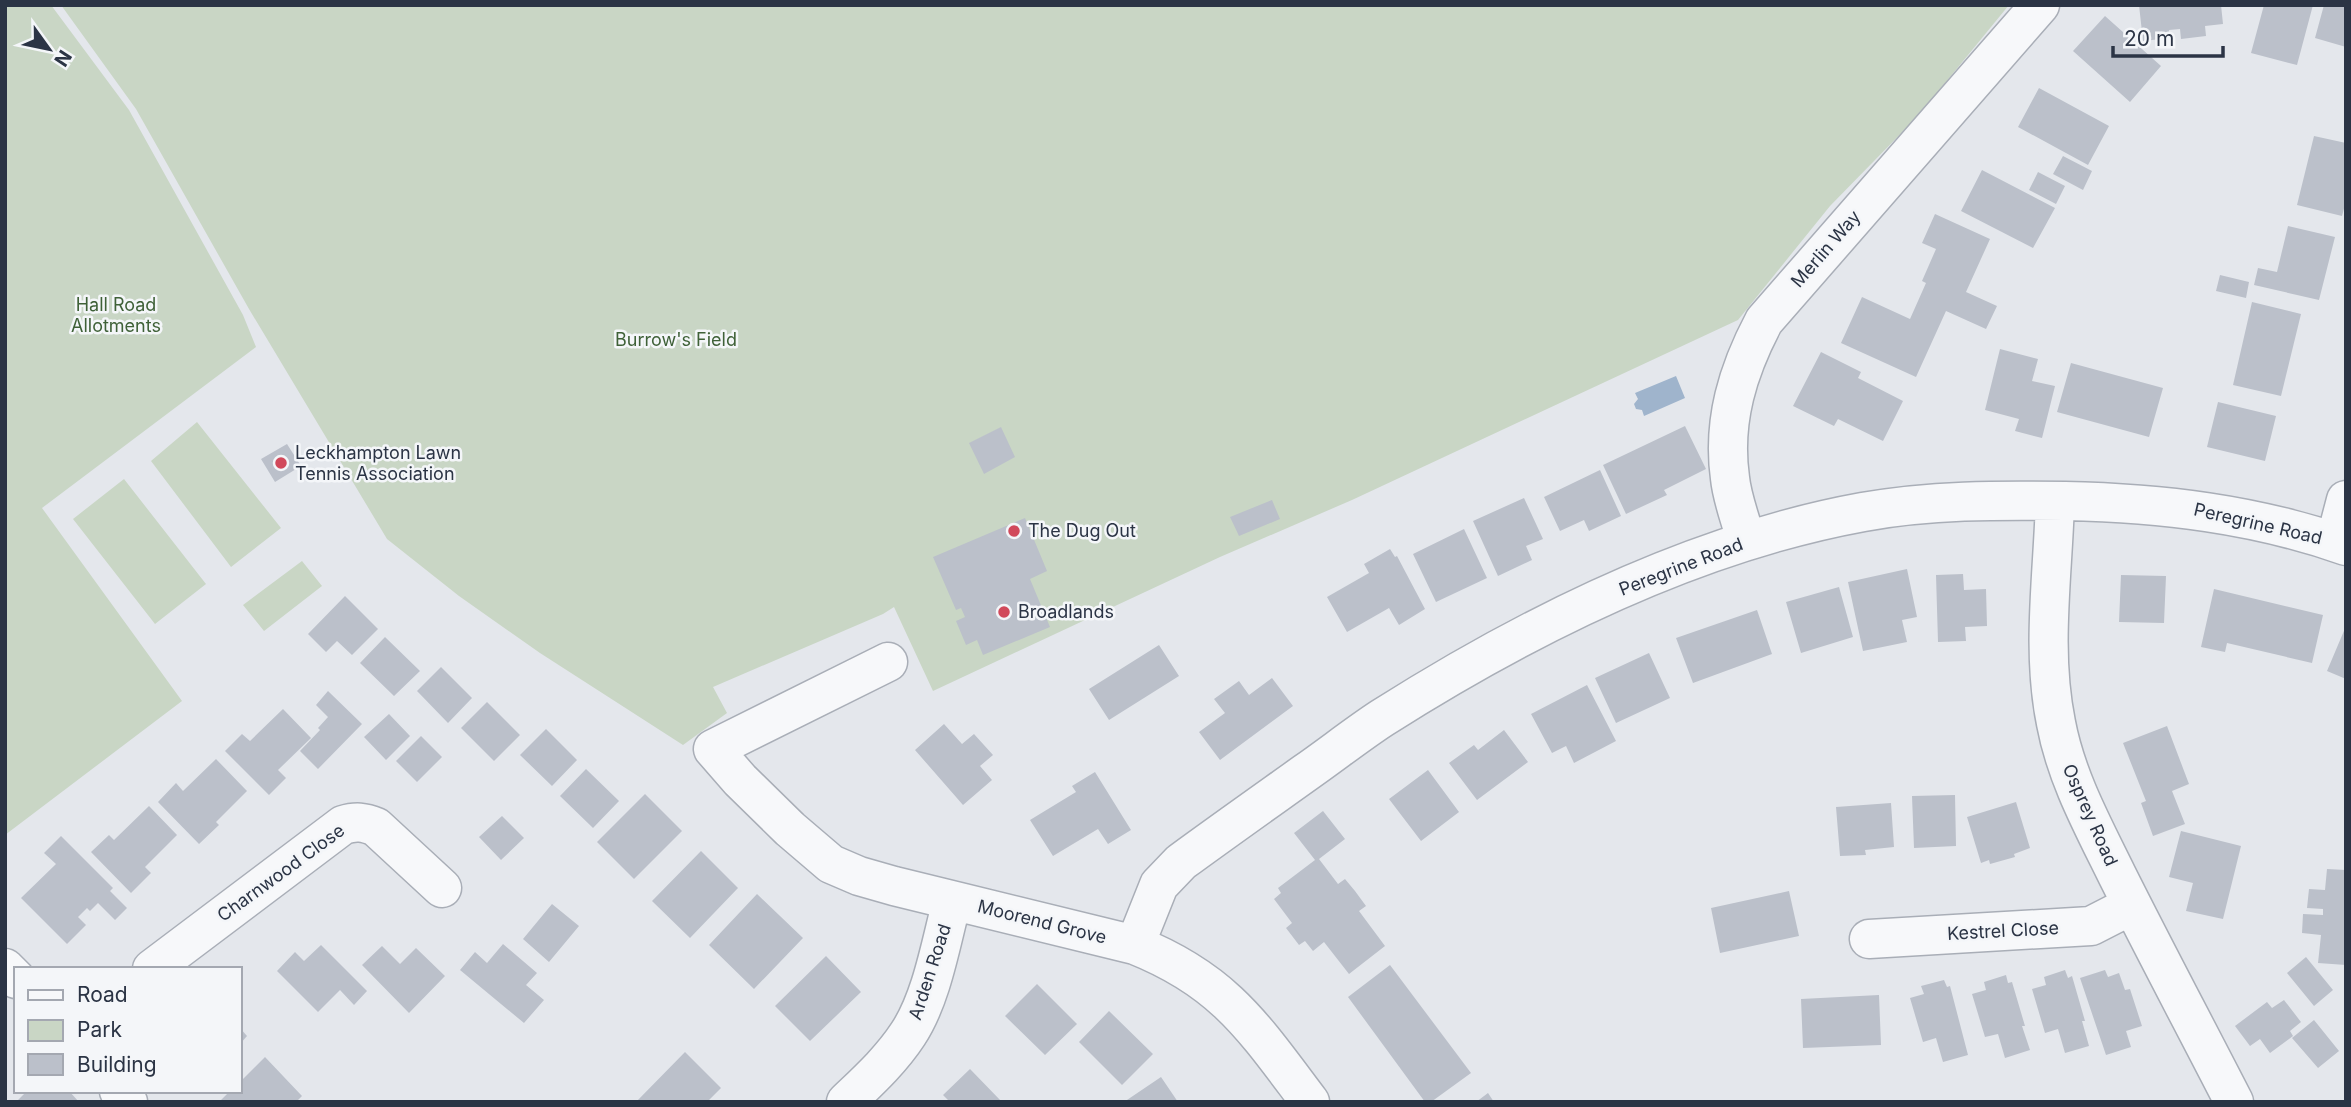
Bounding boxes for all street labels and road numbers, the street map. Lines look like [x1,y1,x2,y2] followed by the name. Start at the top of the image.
[1787,206,1865,291] street label: Merlin Way
[2192,499,2324,548] street label: Peregrine Road
[1616,533,1746,600] street label: Peregrine Road
[2059,761,2122,869] street label: Osprey Road
[213,819,348,926] street label: Charnwood Close
[975,895,1109,948] street label: Moorend Grove
[1947,917,2059,944] street label: Kestrel Close
[904,921,955,1022] street label: Arden Road

